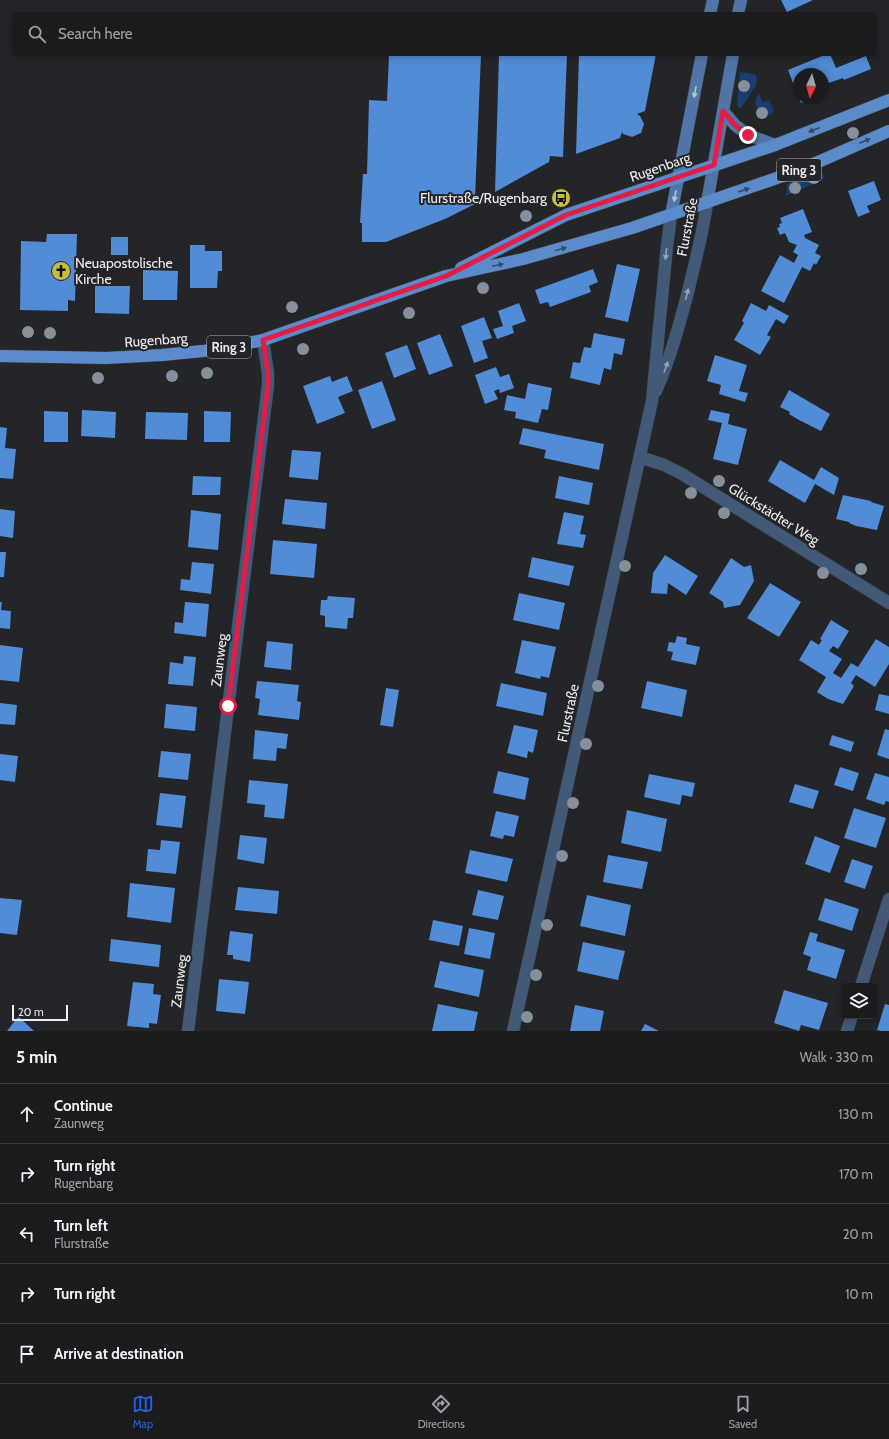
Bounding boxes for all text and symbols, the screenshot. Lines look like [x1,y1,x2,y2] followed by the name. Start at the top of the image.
[12,12,877,56] search box
[26,23,48,45] icon: search
[58,25,133,43] text: Search here
[793,68,829,104] north arrow
[692,86,698,98] one-way arrow
[739,126,757,144] route end
[807,127,819,133] one-way arrow
[859,138,871,144] one-way arrow
[627,148,694,186] street label: Rugenbarg
[777,159,821,181] road number: Ring 3
[739,186,751,192] one-way arrow
[550,187,572,209] bus stop icon: Flurstraße/Rugenbarg
[420,189,548,207] place label: Flurstraße/Rugenbarg
[672,189,678,202] one-way arrow
[673,196,701,258] street label: Flurstraße
[555,246,567,252] one-way arrow
[663,248,670,260] one-way arrow
[75,254,173,288] place label: Neuapostolische Kirche
[50,260,72,282] church icon: Neuapostolische Kirche
[492,261,504,267] one-way arrow
[685,288,691,300] one-way arrow
[124,329,189,351] street label: Rugenbarg
[207,336,251,358] road number: Ring 3
[663,361,669,373] one-way arrow
[725,479,824,550] street label: Glückstädter Weg
[207,631,231,688] street label: Zaunweg
[553,682,583,744] street label: Flurstraße
[219,697,237,715] route start
[167,952,191,1009] street label: Zaunweg
[841,983,877,1019] map controls
[841,983,877,1019] button: layers
[12,1003,68,1022] scale bar
[18,1005,44,1019] text: 20 m
[16,1047,57,1067] text: 5 min
[800,1049,873,1065] text: Walk · 330 m
[54,1097,113,1115] text: Continue
[16,1103,38,1125] icon: ahead
[838,1106,873,1122] text: 130 m
[54,1115,104,1131] text: Zaunweg
[54,1157,115,1175] text: Turn right
[16,1163,38,1185] icon: right
[839,1166,873,1182] text: 170 m
[54,1175,113,1191] text: Rugenbarg
[54,1217,108,1235] text: Turn left
[16,1223,38,1245] icon: left
[843,1226,873,1242] text: 20 m
[54,1235,109,1251] text: Flurstraße
[16,1283,38,1305] icon: right
[54,1285,115,1303] text: Turn right
[845,1286,873,1302] text: 10 m
[16,1343,38,1365] icon: arrive
[54,1345,184,1363] text: Arrive at destination
[132,1393,154,1431] tab: Map
[418,1393,465,1431] tab: Directions
[729,1393,757,1431] tab: Saved

